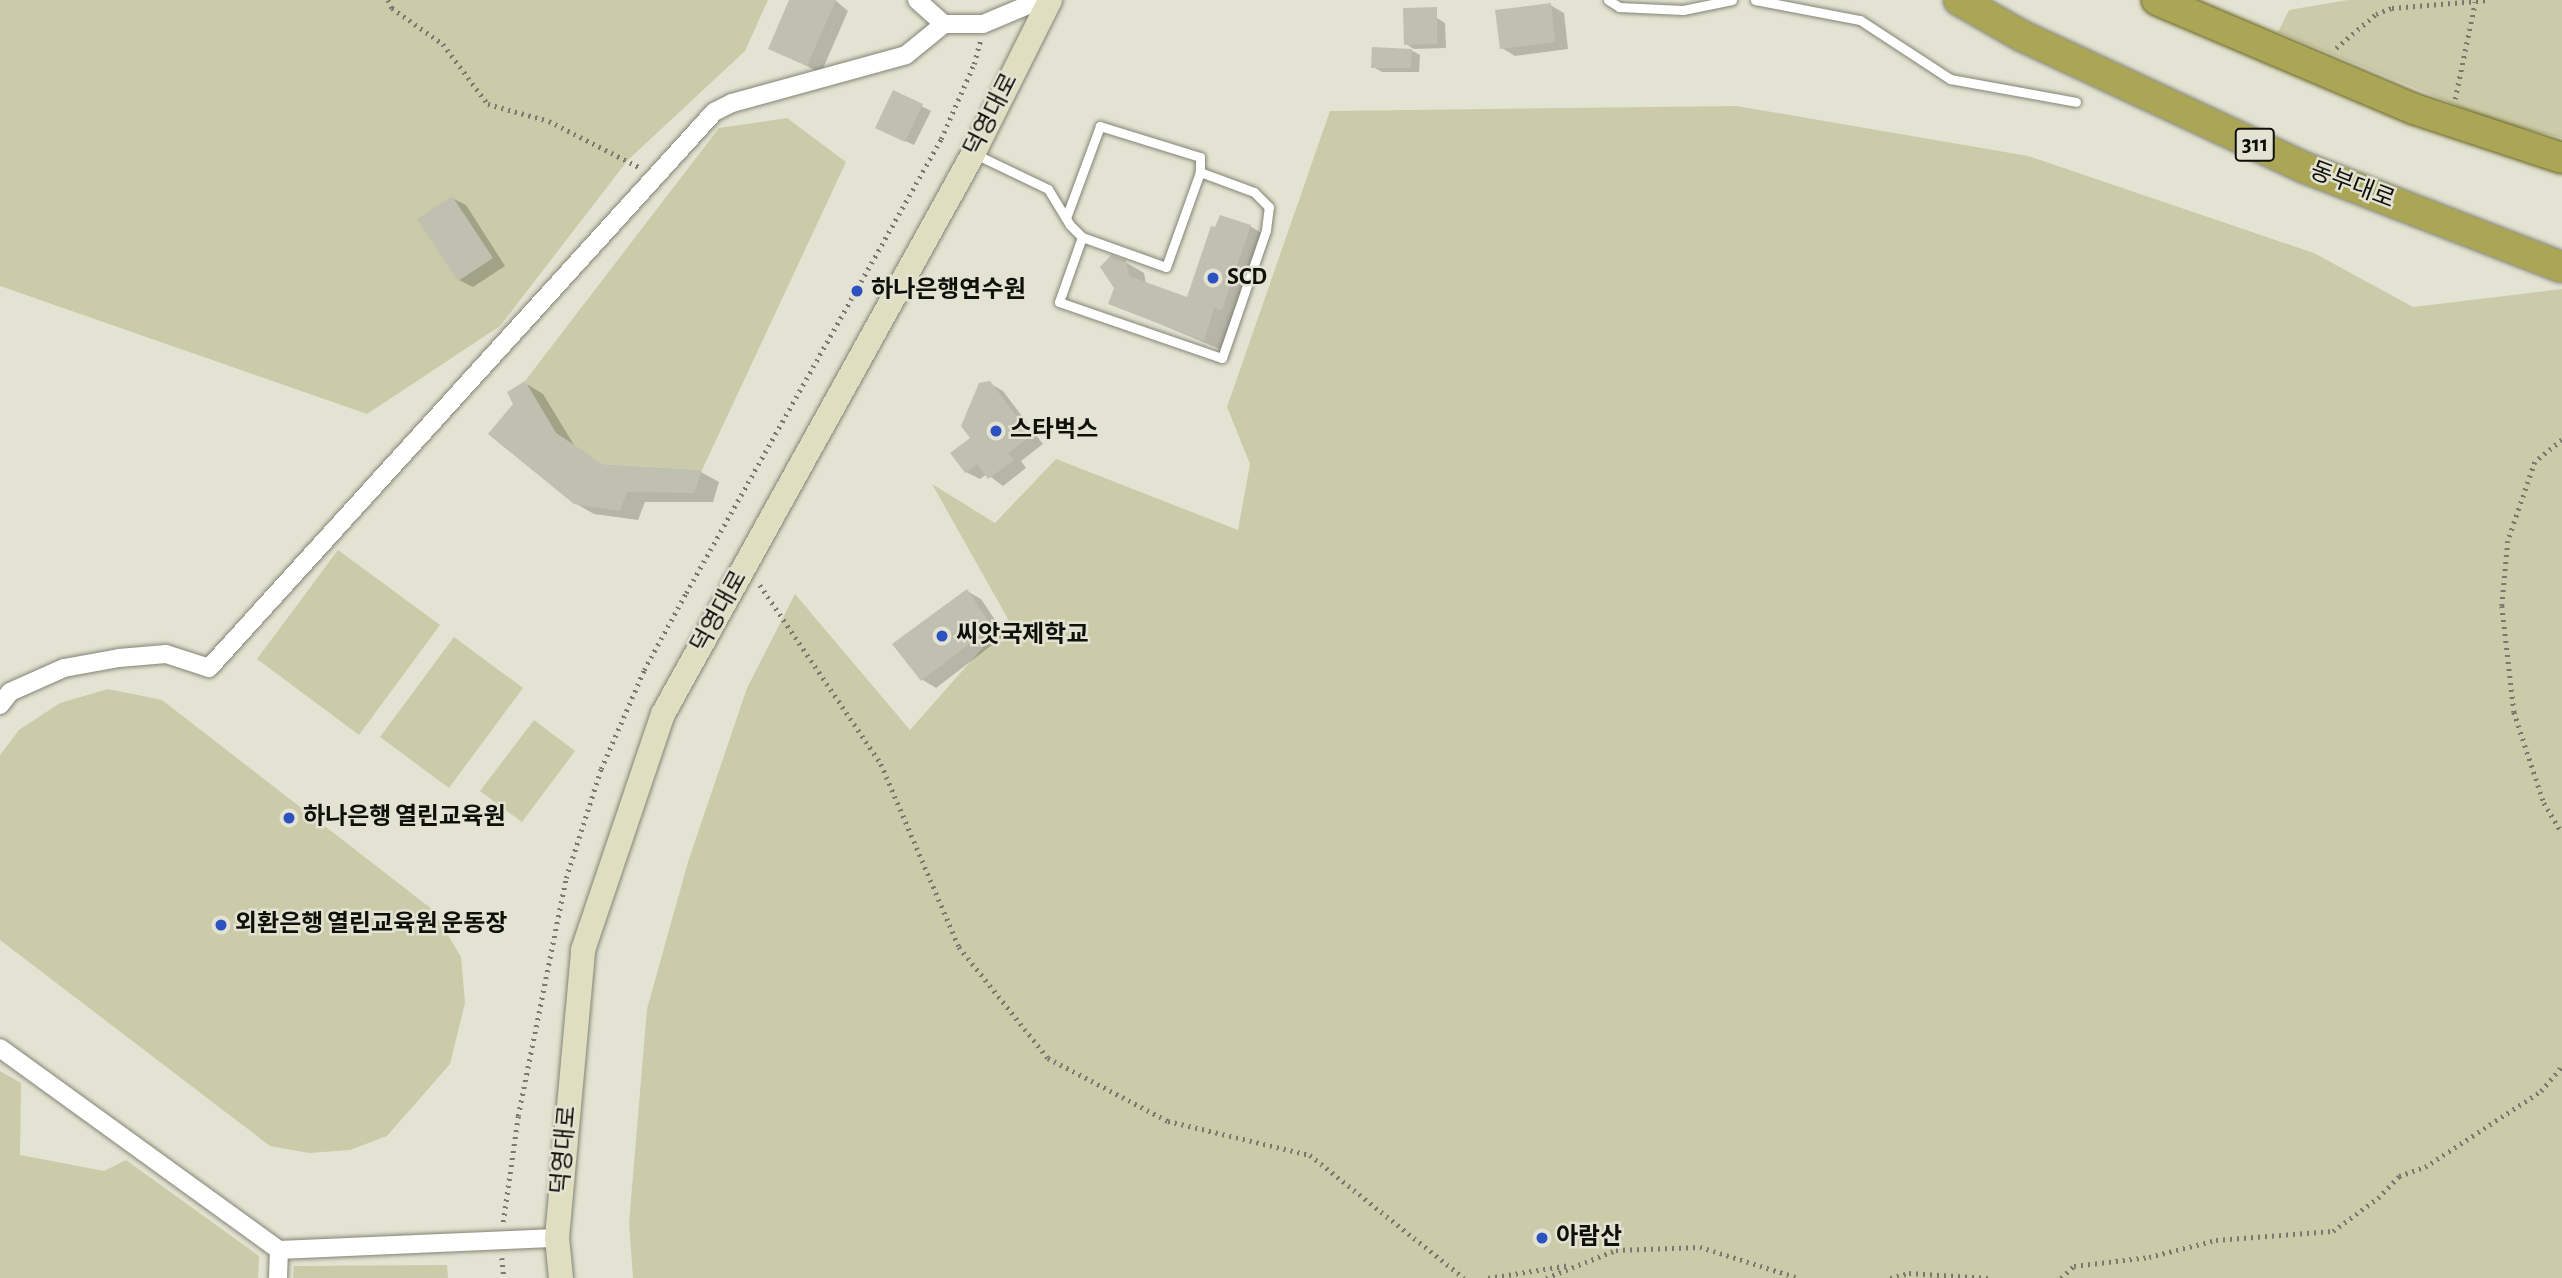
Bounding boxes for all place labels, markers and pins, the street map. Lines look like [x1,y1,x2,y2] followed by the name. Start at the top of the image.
[1227,264,1267,292] place label: SCD
[1205,270,1221,286] marker: SCD
[871,277,1026,305] place label: 하나은행연수원
[849,283,865,299] marker: 하나은행연수원
[1010,417,1098,445] place label: 스타벅스
[988,423,1004,439] marker: 스타벅스
[956,622,1088,650] place label: 씨앗국제학교
[934,628,950,644] marker: 씨앗국제학교
[303,804,505,832] place label: 하나은행 열린교육원
[281,810,297,826] marker: 하나은행 열린교육원
[235,911,507,939] place label: 외환은행 열린교육원 운동장
[213,917,229,933] marker: 외환은행 열린교육원 운동장
[1556,1224,1622,1252] place label: 아람산
[1534,1230,1550,1246] marker: 아람산

